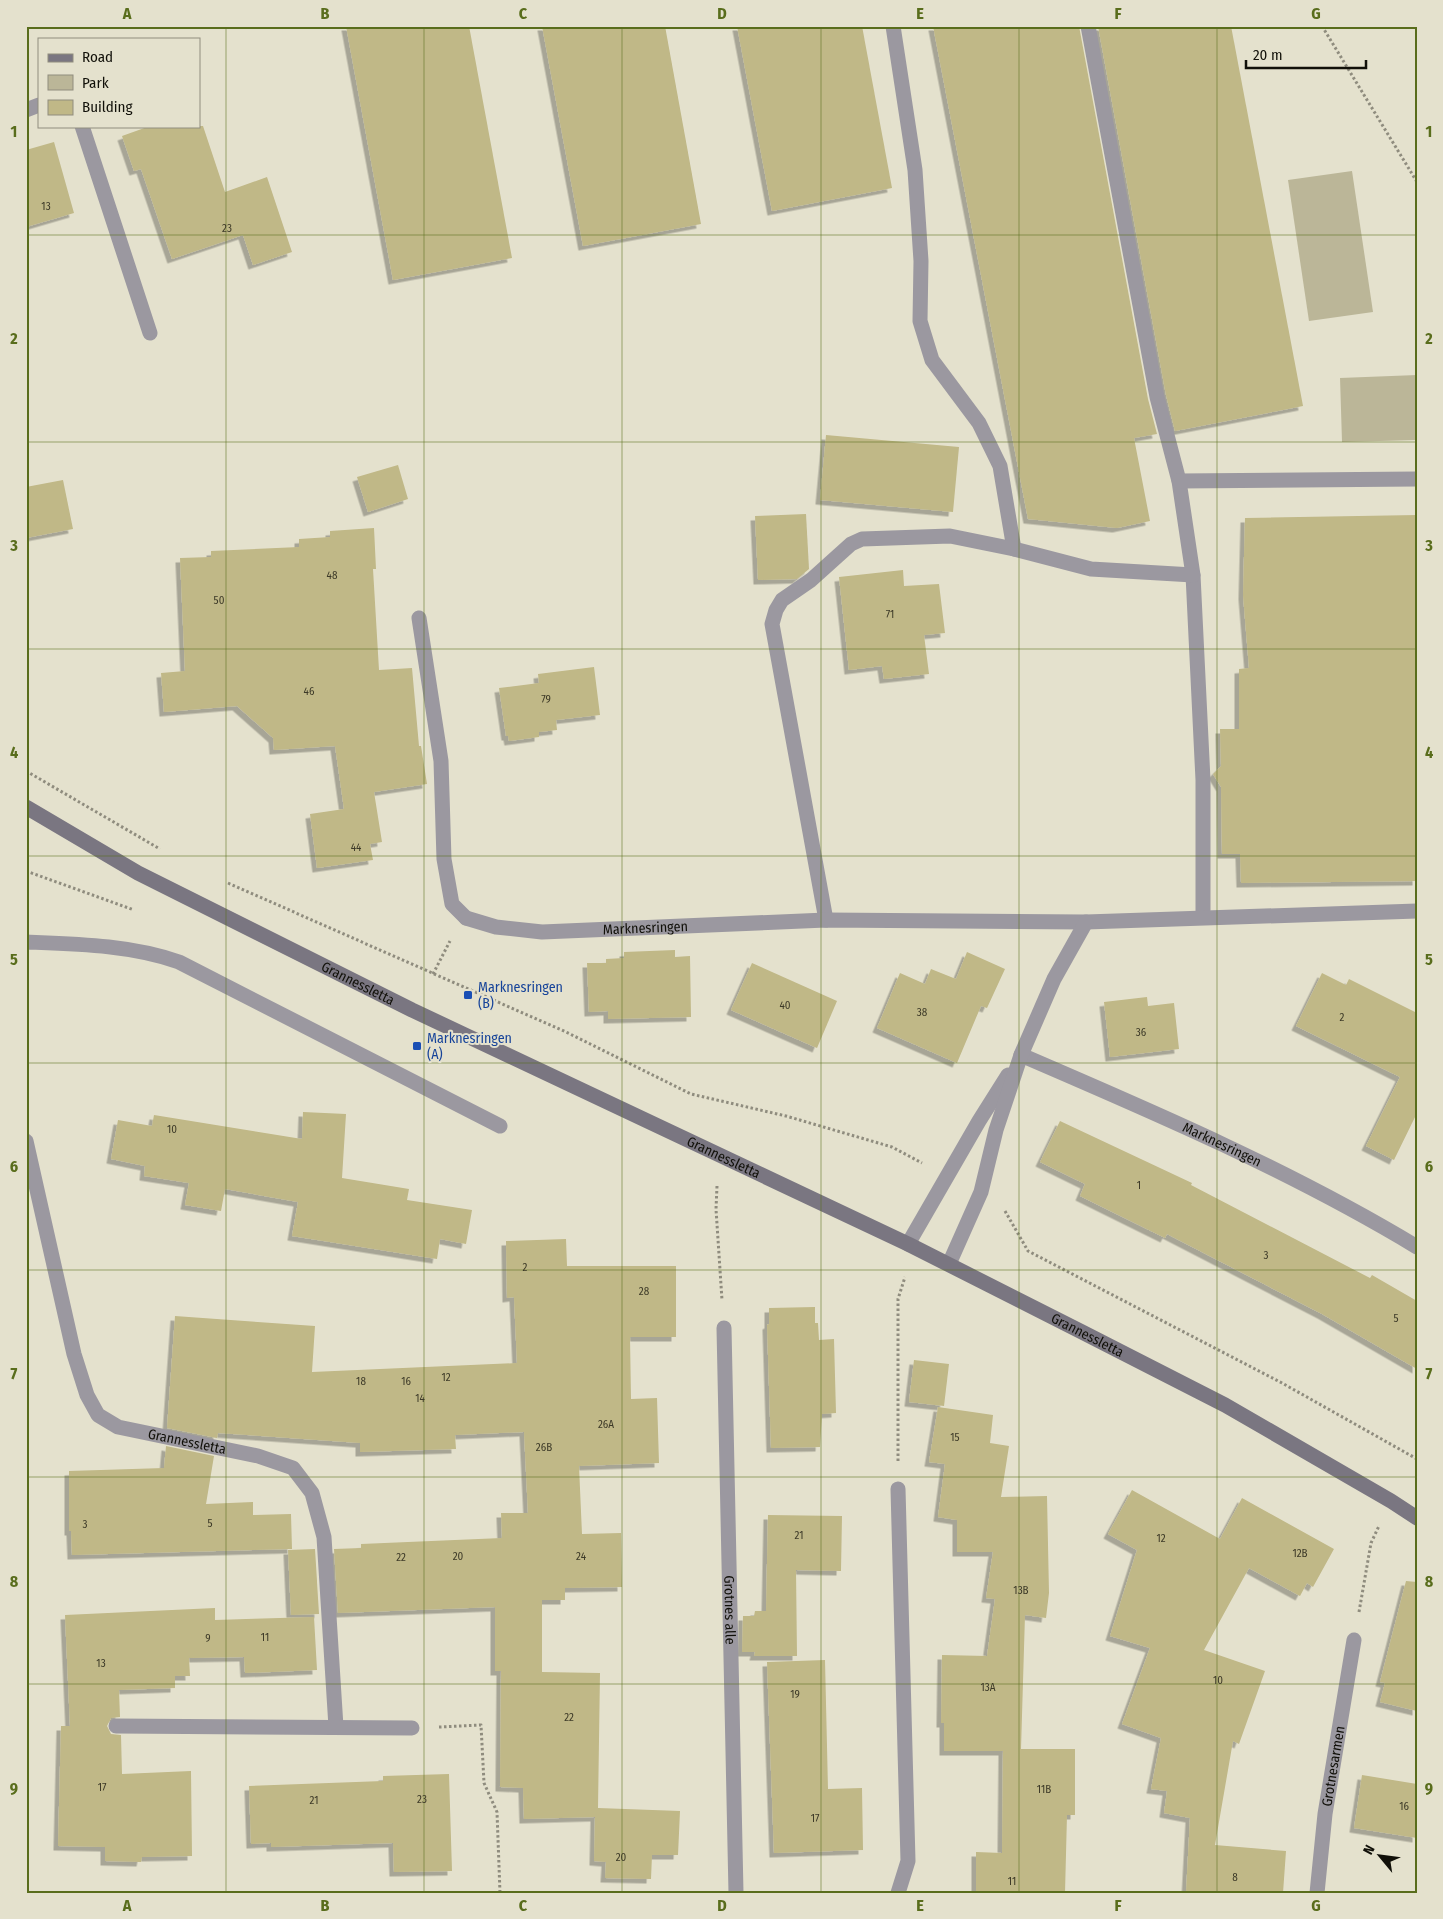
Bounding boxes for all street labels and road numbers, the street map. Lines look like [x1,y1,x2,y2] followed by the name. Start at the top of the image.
[602,917,688,938] street label: Marknesringen
[319,958,397,1008] street label: Grannessletta
[1180,1119,1264,1170] street label: Marknesringen
[684,1132,763,1182] street label: Grannessletta
[1048,1309,1127,1361] street label: Grannessletta
[146,1425,228,1458] street label: Grannessletta
[721,1575,739,1645] street label: Grotnes alle
[1318,1724,1348,1808] street label: Grotnesarmen

